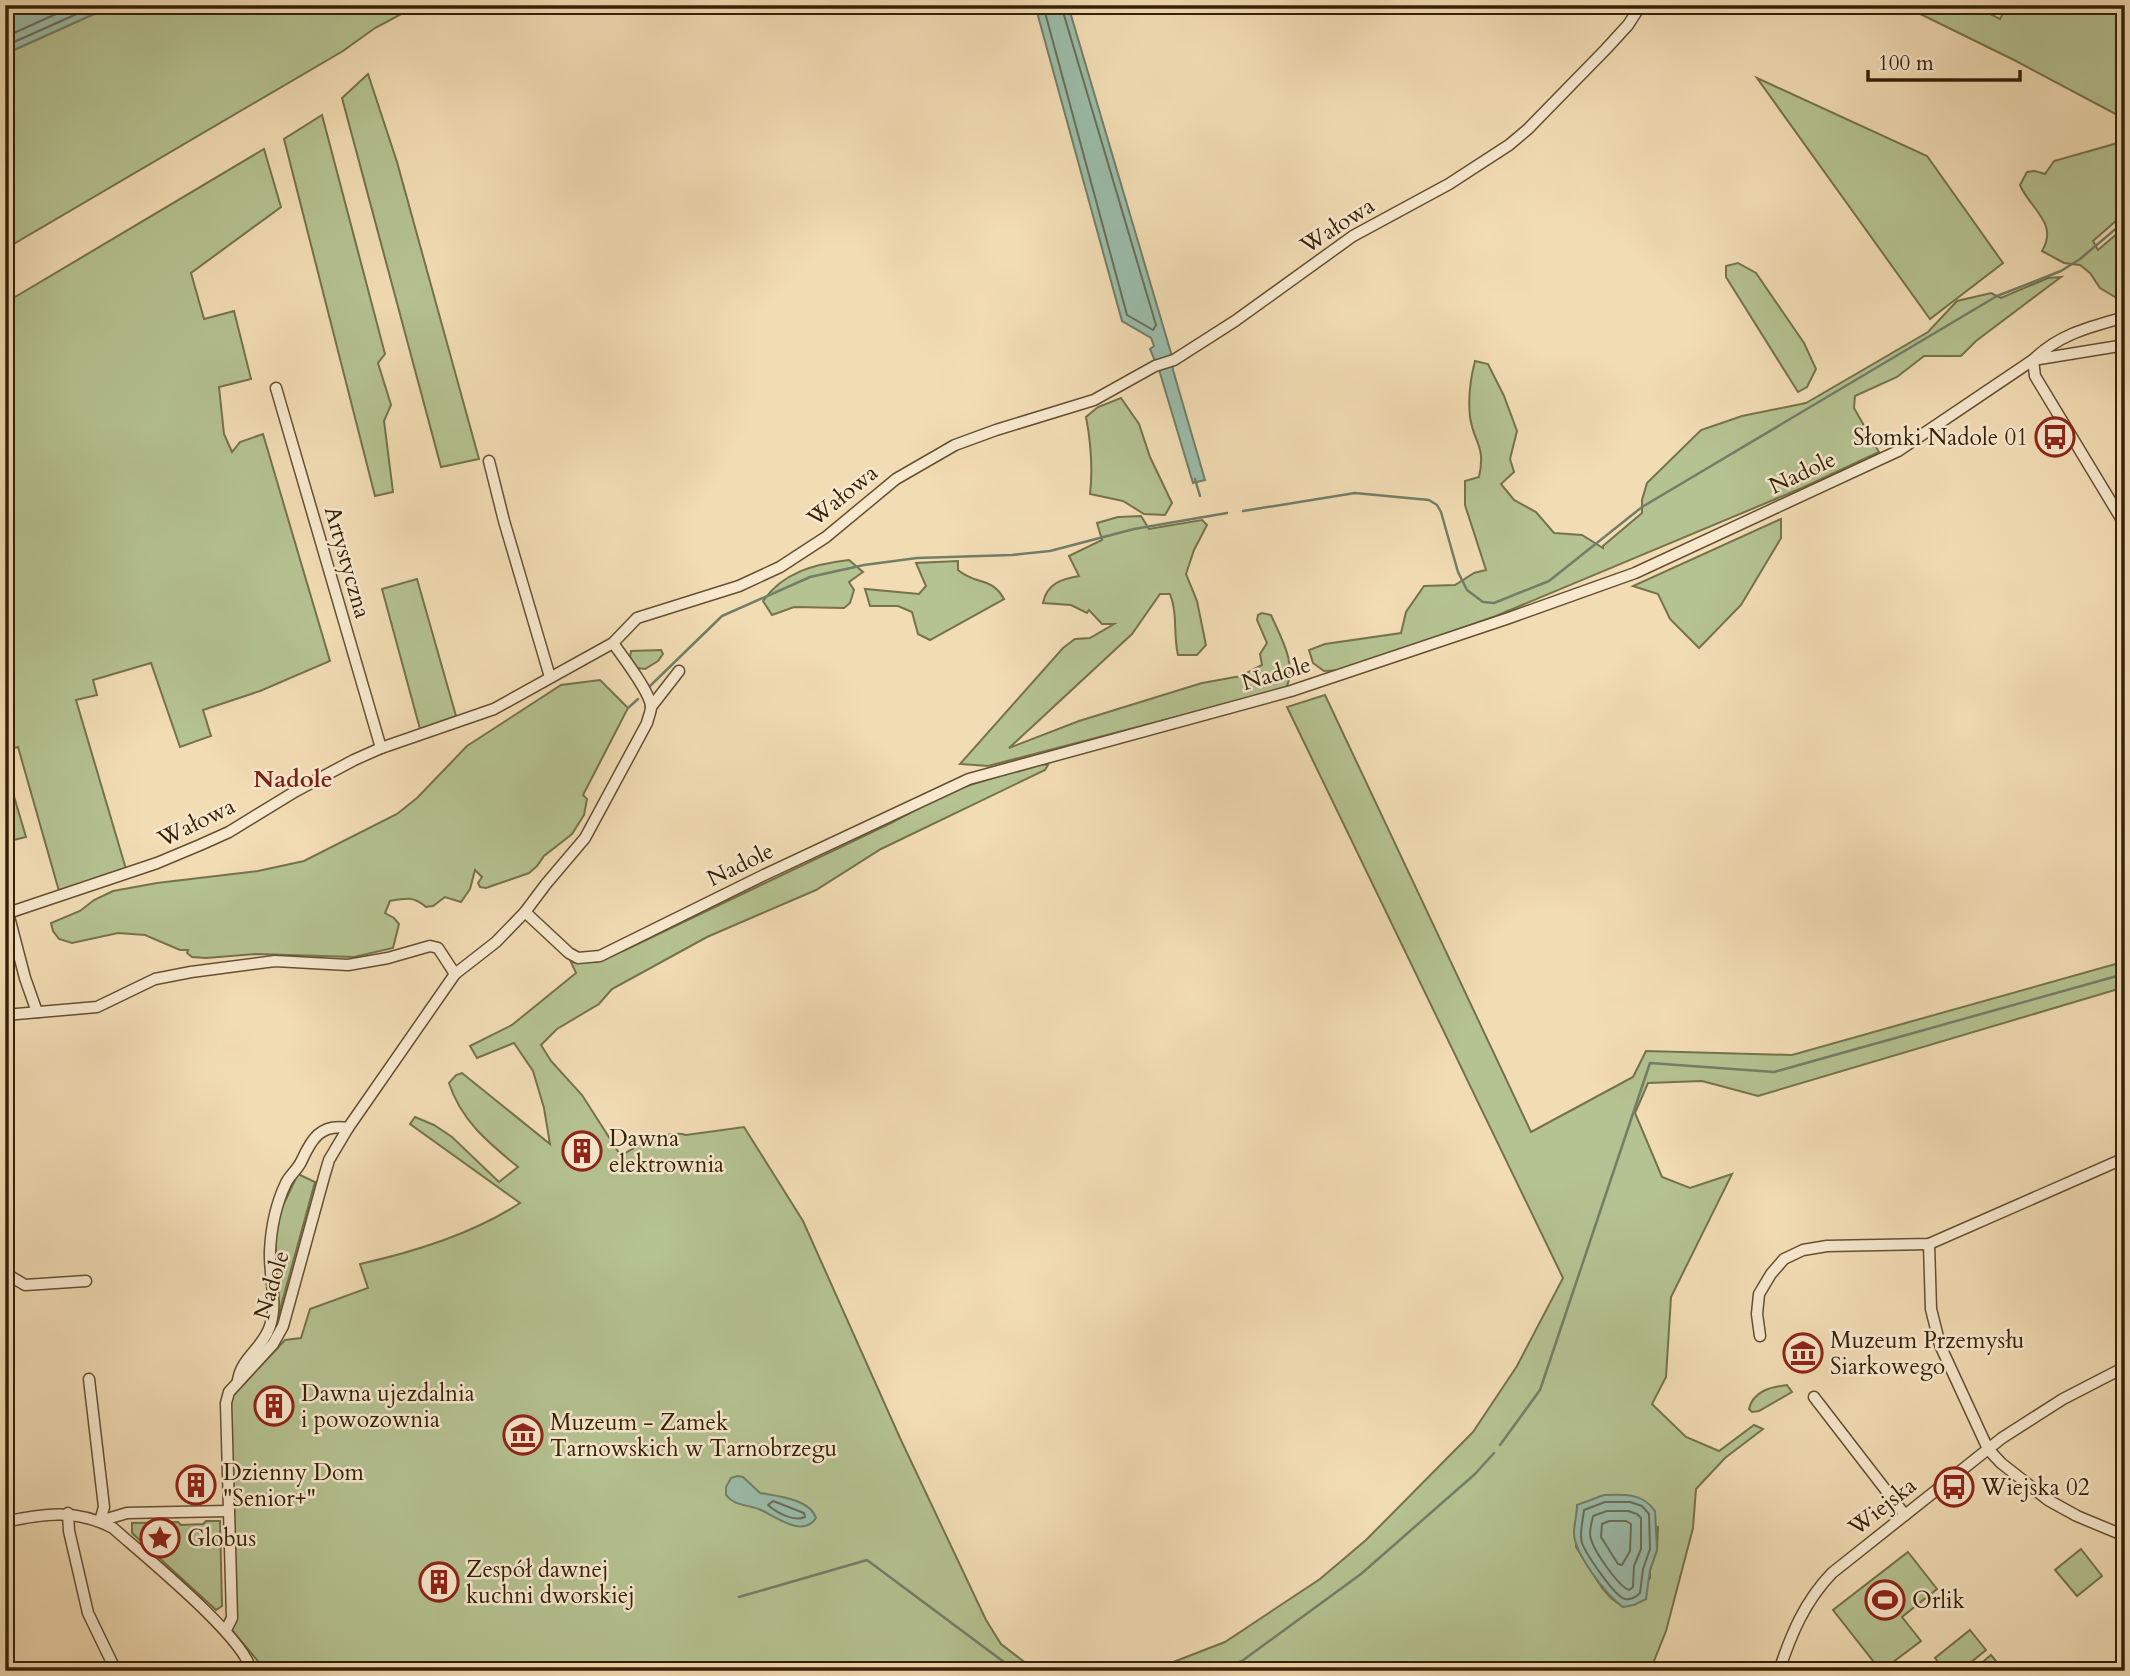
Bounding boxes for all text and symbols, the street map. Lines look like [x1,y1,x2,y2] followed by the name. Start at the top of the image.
[1868,38,2020,82] scale bar
[1878,49,1934,78] text: 100 m
[1293,190,1380,261] street label: Wałowa
[2034,416,2076,458] bus stop icon: Słomki Nadole 01
[1853,422,2028,453] place label: Słomki Nadole 01
[1764,444,1841,501] street label: Nadole
[800,457,884,534] street label: Wałowa
[317,503,378,622] street label: Artystyczna
[1238,649,1314,698] street label: Nadole
[253,763,333,796] district label: Nadole
[151,790,240,855] street label: Wałowa
[702,835,779,894] street label: Nadole
[609,1123,724,1180] place label: Dawna elektrownia
[561,1130,603,1172] building icon: Dawna elektrownia
[246,1247,297,1323] street label: Nadole
[1830,1325,2024,1382] place label: Muzeum Przemysłu Siarkowego
[1782,1332,1824,1374] museum icon: Muzeum Przemysłu Siarkowego
[301,1378,475,1435] place label: Dawna ujezdalnia i powozownia
[253,1385,295,1427] building icon: Dawna ujezdalnia i powozownia
[550,1407,837,1464] place label: Muzeum - Zamek Tarnowskich w Tarnobrzegu
[502,1414,544,1456] museum icon: Muzeum - Zamek Tarnowskich w Tarnobrzegu
[223,1457,364,1514] place label: Dzienny Dom "Senior+"
[175,1464,217,1506] building icon: Dzienny Dom "Senior+"
[1933,1466,1975,1508] bus stop icon: Wiejska 02
[1841,1470,1923,1543] street label: Wiejska
[1980,1472,2089,1503] place label: Wiejska 02
[139,1517,181,1559] place icon: Globus
[187,1523,256,1554] place label: Globus
[466,1554,635,1611] place label: Zespół dawnej kuchni dworskiej
[418,1561,460,1603] building icon: Zespół dawnej kuchni dworskiej
[1864,1579,1906,1621] sports icon: Orlik
[1912,1585,1966,1616] place label: Orlik

